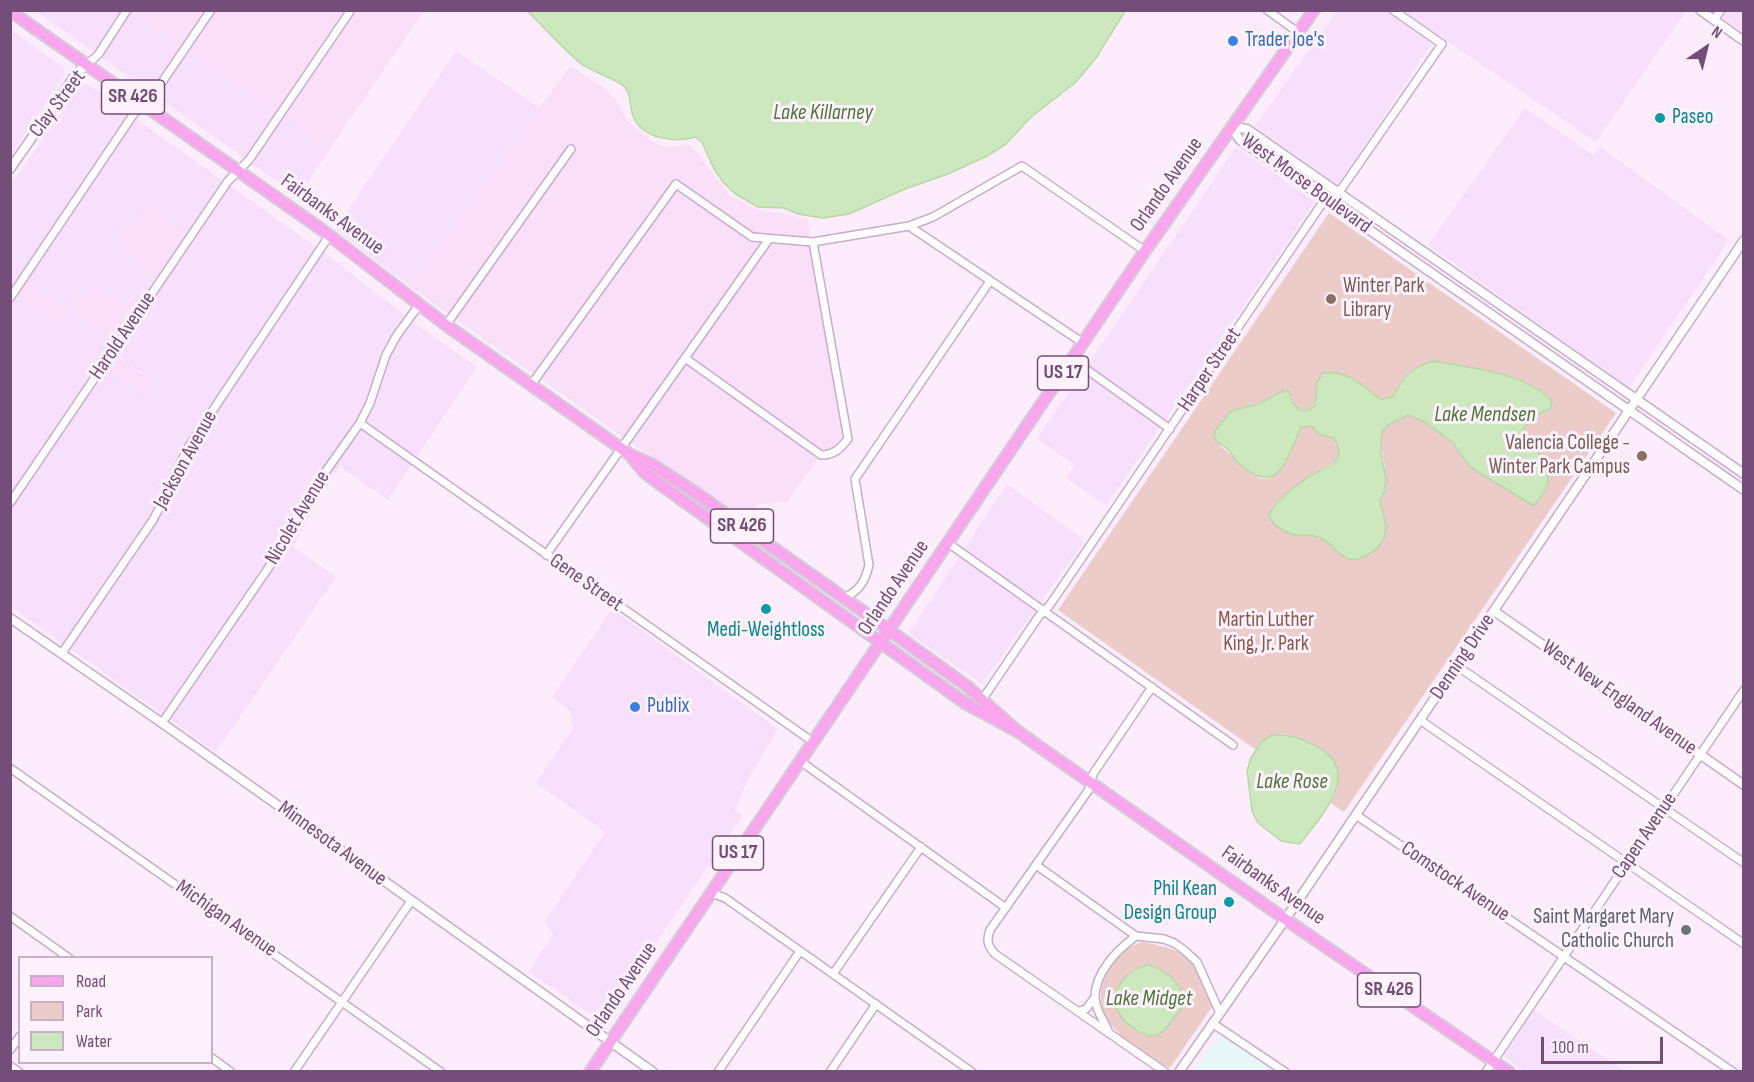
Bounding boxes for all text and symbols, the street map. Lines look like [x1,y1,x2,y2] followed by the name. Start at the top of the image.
[1676,18,1736,78] north arrow
[1708,23,1726,43] text: N
[1245,28,1325,54] place label: Trader Joe's
[1226,34,1240,48] marker: Trader Joe's
[25,65,91,143] street label: Clay Street
[102,80,164,114] road number: SR 426
[773,100,873,126] water label: Lake Killarney
[1672,105,1713,131] place label: Paseo
[1653,111,1667,125] marker: Paseo
[1236,128,1376,240] street label: West Morse Boulevard
[1125,133,1209,237] street label: Orlando Avenue
[276,169,388,261] street label: Fairbanks Avenue
[1343,274,1424,324] place label: Winter Park Library
[84,287,162,385] street label: Harold Avenue
[1324,292,1338,306] marker: Winter Park Library
[1173,323,1247,417] street label: Harper Street
[1038,356,1088,390] road number: US 17
[1434,402,1536,428] water label: Lake Mendsen
[149,406,223,514] street label: Jackson Avenue
[1489,431,1630,481] place label: Valencia College - Winter Park Campus
[1635,449,1649,463] marker: Valencia College - Winter Park Campus
[260,467,336,569] street label: Nicolet Avenue
[710,509,774,543] road number: SR 426
[853,536,935,640] street label: Orlando Avenue
[544,549,628,617] street label: Gene Street
[759,602,773,616] marker: Medi-Weightloss
[1218,608,1314,658] park label: Martin Luther King, Jr. Park
[1425,609,1501,705] street label: Denning Drive
[707,618,825,644] place label: Medi-Weightloss
[1537,635,1701,761] street label: West New England Avenue
[647,694,689,720] place label: Publix
[628,700,642,714] marker: Publix
[1256,769,1328,795] water label: Lake Rose
[1607,788,1683,884] street label: Capen Avenue
[273,796,391,892] street label: Minnesota Avenue
[712,836,764,870] road number: US 17
[1396,836,1514,928] street label: Comstock Avenue
[1216,841,1330,931] street label: Fairbanks Avenue
[171,875,281,963] street label: Michigan Avenue
[1124,877,1217,927] place label: Phil Kean Design Group
[1222,895,1236,909] marker: Phil Kean Design Group
[1533,905,1674,955] place label: Saint Margaret Mary Catholic Church
[1679,923,1693,937] marker: Saint Margaret Mary Catholic Church
[581,938,663,1042] street label: Orlando Avenue
[18,956,213,1064] legend
[76,971,106,992] text: Road
[1358,973,1420,1007] road number: SR 426
[1106,986,1192,1012] water label: Lake Midget
[76,1001,102,1022] text: Park
[1544,1025,1666,1063] scale bar
[76,1031,112,1052] text: Water
[1552,1037,1589,1058] text: 100 m

